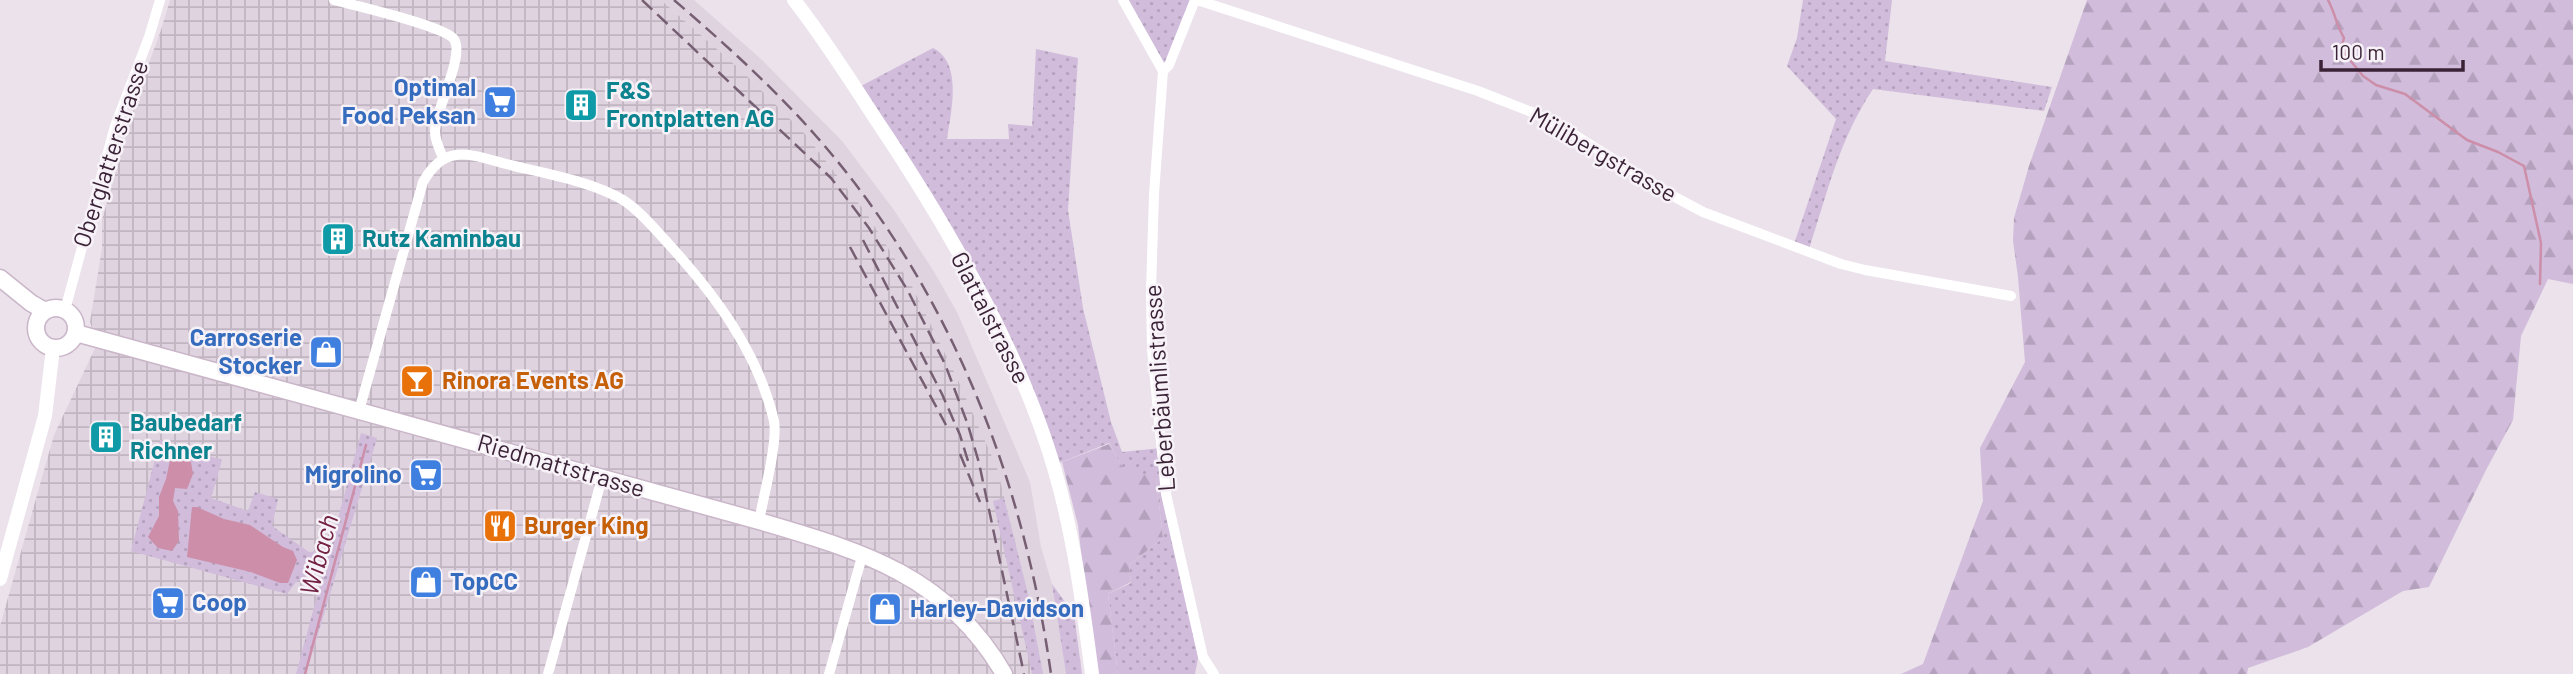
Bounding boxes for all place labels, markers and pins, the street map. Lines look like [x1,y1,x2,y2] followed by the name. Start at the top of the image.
[342,72,476,129] place label: Optimal Food Peksan
[606,75,775,132] place label: F&S Frontplatten AG
[481,83,519,121] supermarket icon: Optimal Food Peksan
[562,86,600,124] building icon: F&S Frontplatten AG
[319,220,357,258] building icon: Rutz Kaminbau
[362,223,521,252] place label: Rutz Kaminbau
[190,322,302,379] place label: Carroserie Stocker
[307,333,345,371] shop icon: Carroserie Stocker
[398,362,436,400] bar icon: Rinora Events AG
[442,365,624,394] place label: Rinora Events AG
[130,407,242,464] place label: Baubedarf Richner
[87,418,125,456] building icon: Baubedarf Richner
[407,456,445,494] supermarket icon: Migrolino
[305,459,402,488] place label: Migrolino
[481,507,519,545] restaurant icon: Burger King
[524,510,649,539] place label: Burger King
[407,563,445,601] shop icon: TopCC
[450,566,518,595] place label: TopCC
[149,584,187,622] supermarket icon: Coop
[192,587,247,616] place label: Coop
[866,590,904,628] shop icon: Harley-Davidson
[910,593,1084,622] place label: Harley-Davidson

